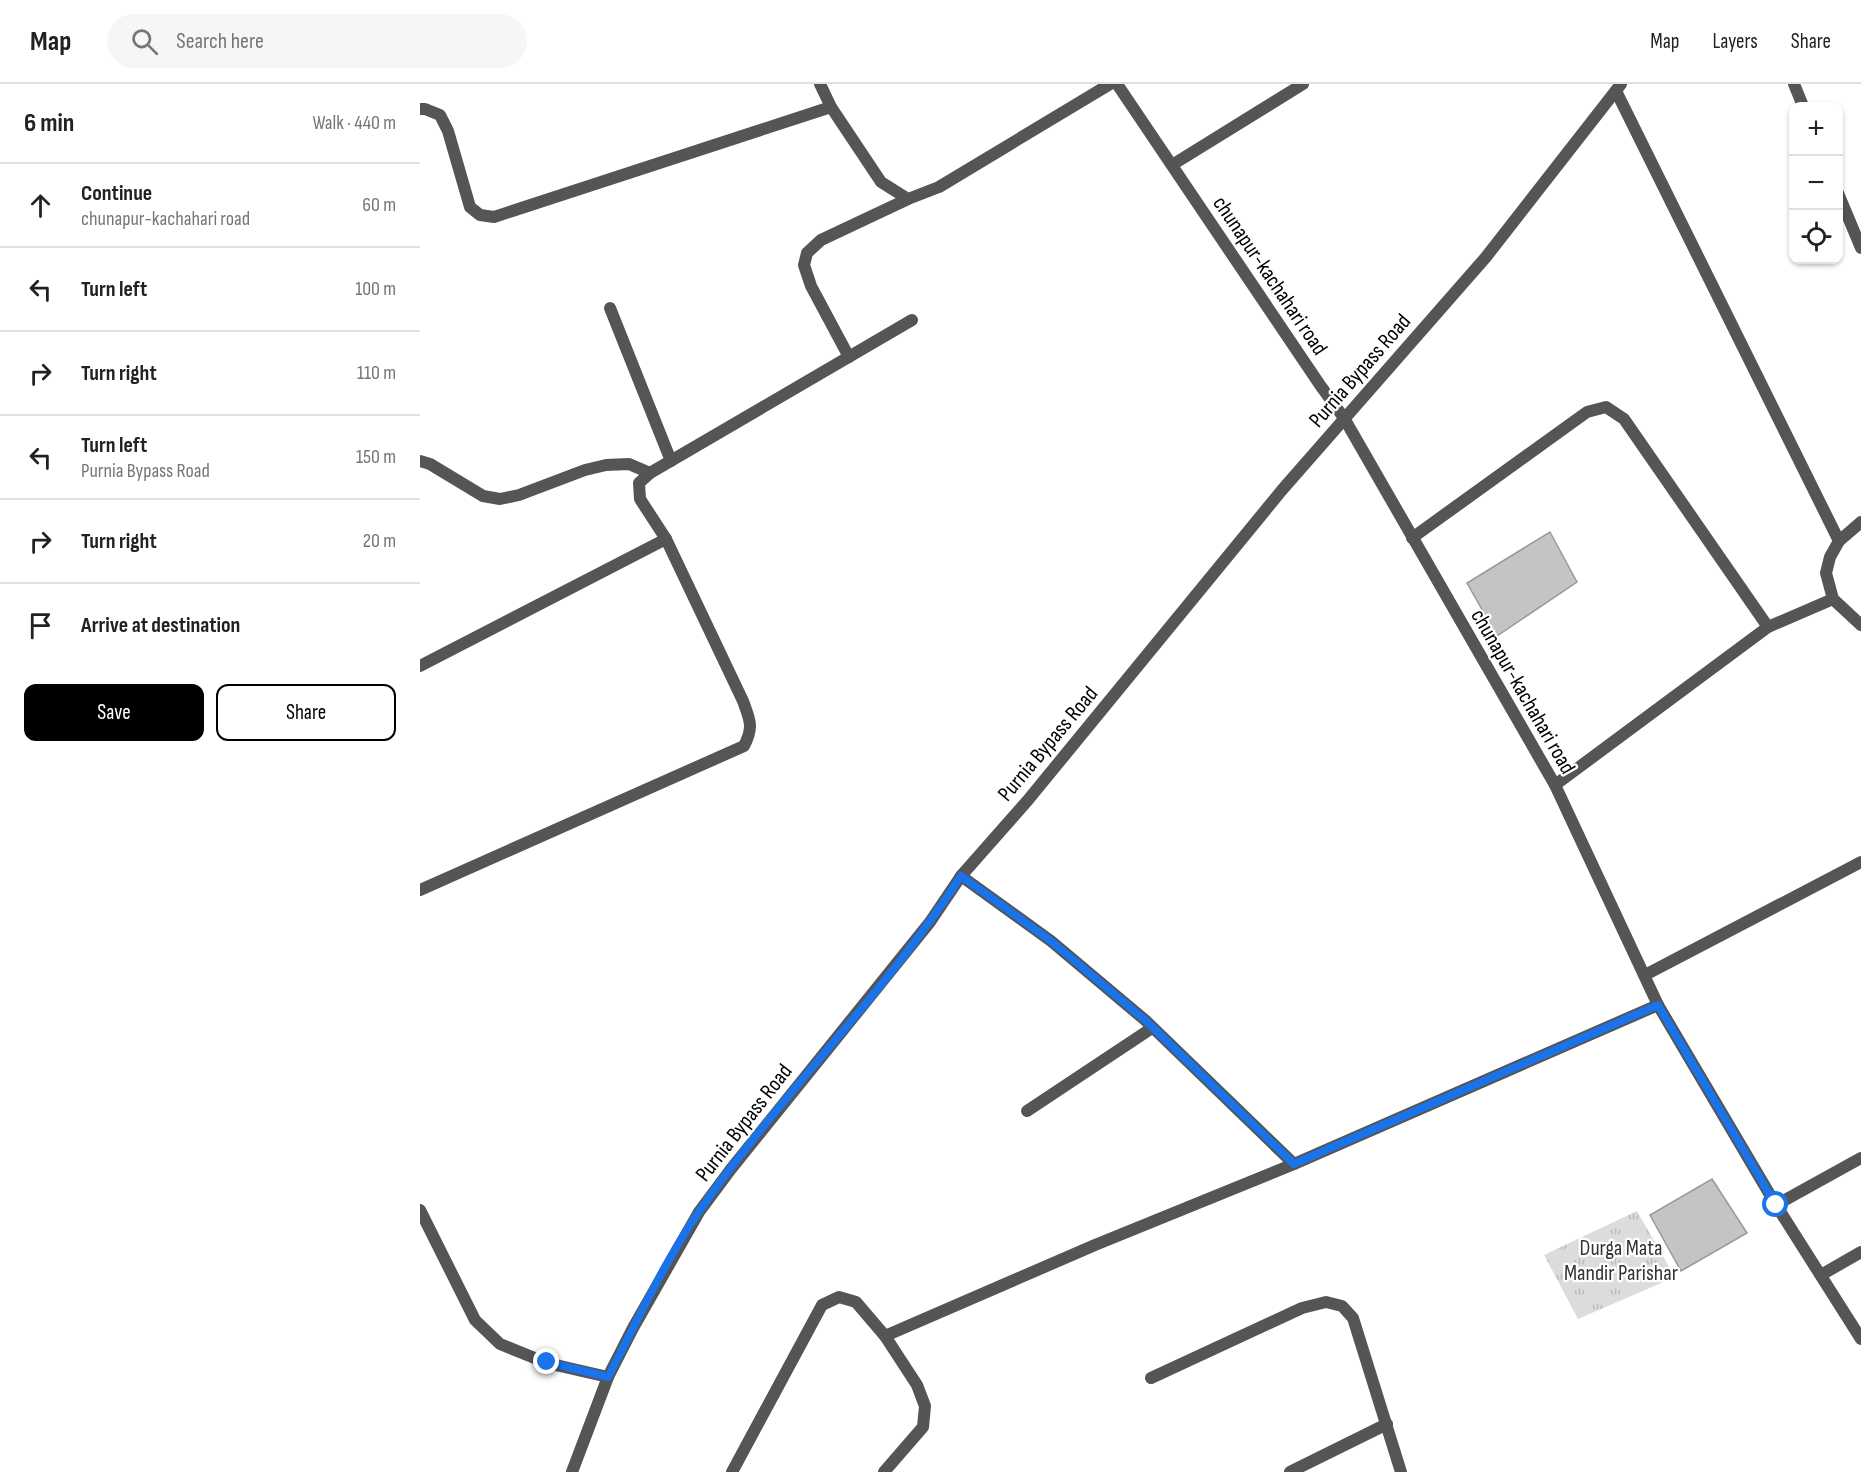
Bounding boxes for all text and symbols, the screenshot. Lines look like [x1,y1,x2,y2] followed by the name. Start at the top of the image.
[107,14,527,68] search box
[30,25,71,58] text: Map
[128,25,161,58] icon: search
[176,28,264,55] text: Search here
[1650,29,1679,54] text: Map
[1712,29,1758,54] text: Layers
[1791,29,1831,54] text: Share
[1789,102,1843,264] map controls
[1789,102,1843,156] button: +
[24,108,74,139] text: 6 min
[312,111,396,135] text: Walk · 440 m
[1789,156,1843,210] button: −
[81,180,152,207] text: Continue
[24,189,57,222] icon: ahead
[1207,191,1333,360] street label: chunapur-kachahari road
[362,193,396,217] text: 60 m
[81,207,250,231] text: chunapur-kachahari road
[1789,210,1843,264] button: locate
[24,273,57,306] icon: left
[81,276,147,303] text: Turn left
[355,277,396,301] text: 100 m
[1303,309,1417,433] street label: Purnia Bypass Road
[24,357,57,390] icon: right
[81,360,157,387] text: Turn right
[357,361,396,385] text: 110 m
[81,432,147,459] text: Turn left
[24,441,57,474] icon: left
[356,445,396,469] text: 150 m
[81,459,210,483] text: Purnia Bypass Road
[24,525,57,558] icon: right
[81,528,157,555] text: Turn right
[363,529,396,553] text: 20 m
[1465,604,1581,779] street label: chunapur-kachahari road
[24,609,57,642] icon: arrive
[81,612,240,639] text: Arrive at destination
[992,681,1104,807] street label: Purnia Bypass Road
[24,684,204,741] button: Save
[216,684,396,741] button: Share
[690,1059,798,1187] street label: Purnia Bypass Road
[1762,1191,1788,1217] route start
[1564,1235,1678,1287] park label: Durga Mata Mandir Parishar
[533,1348,559,1374] route end

